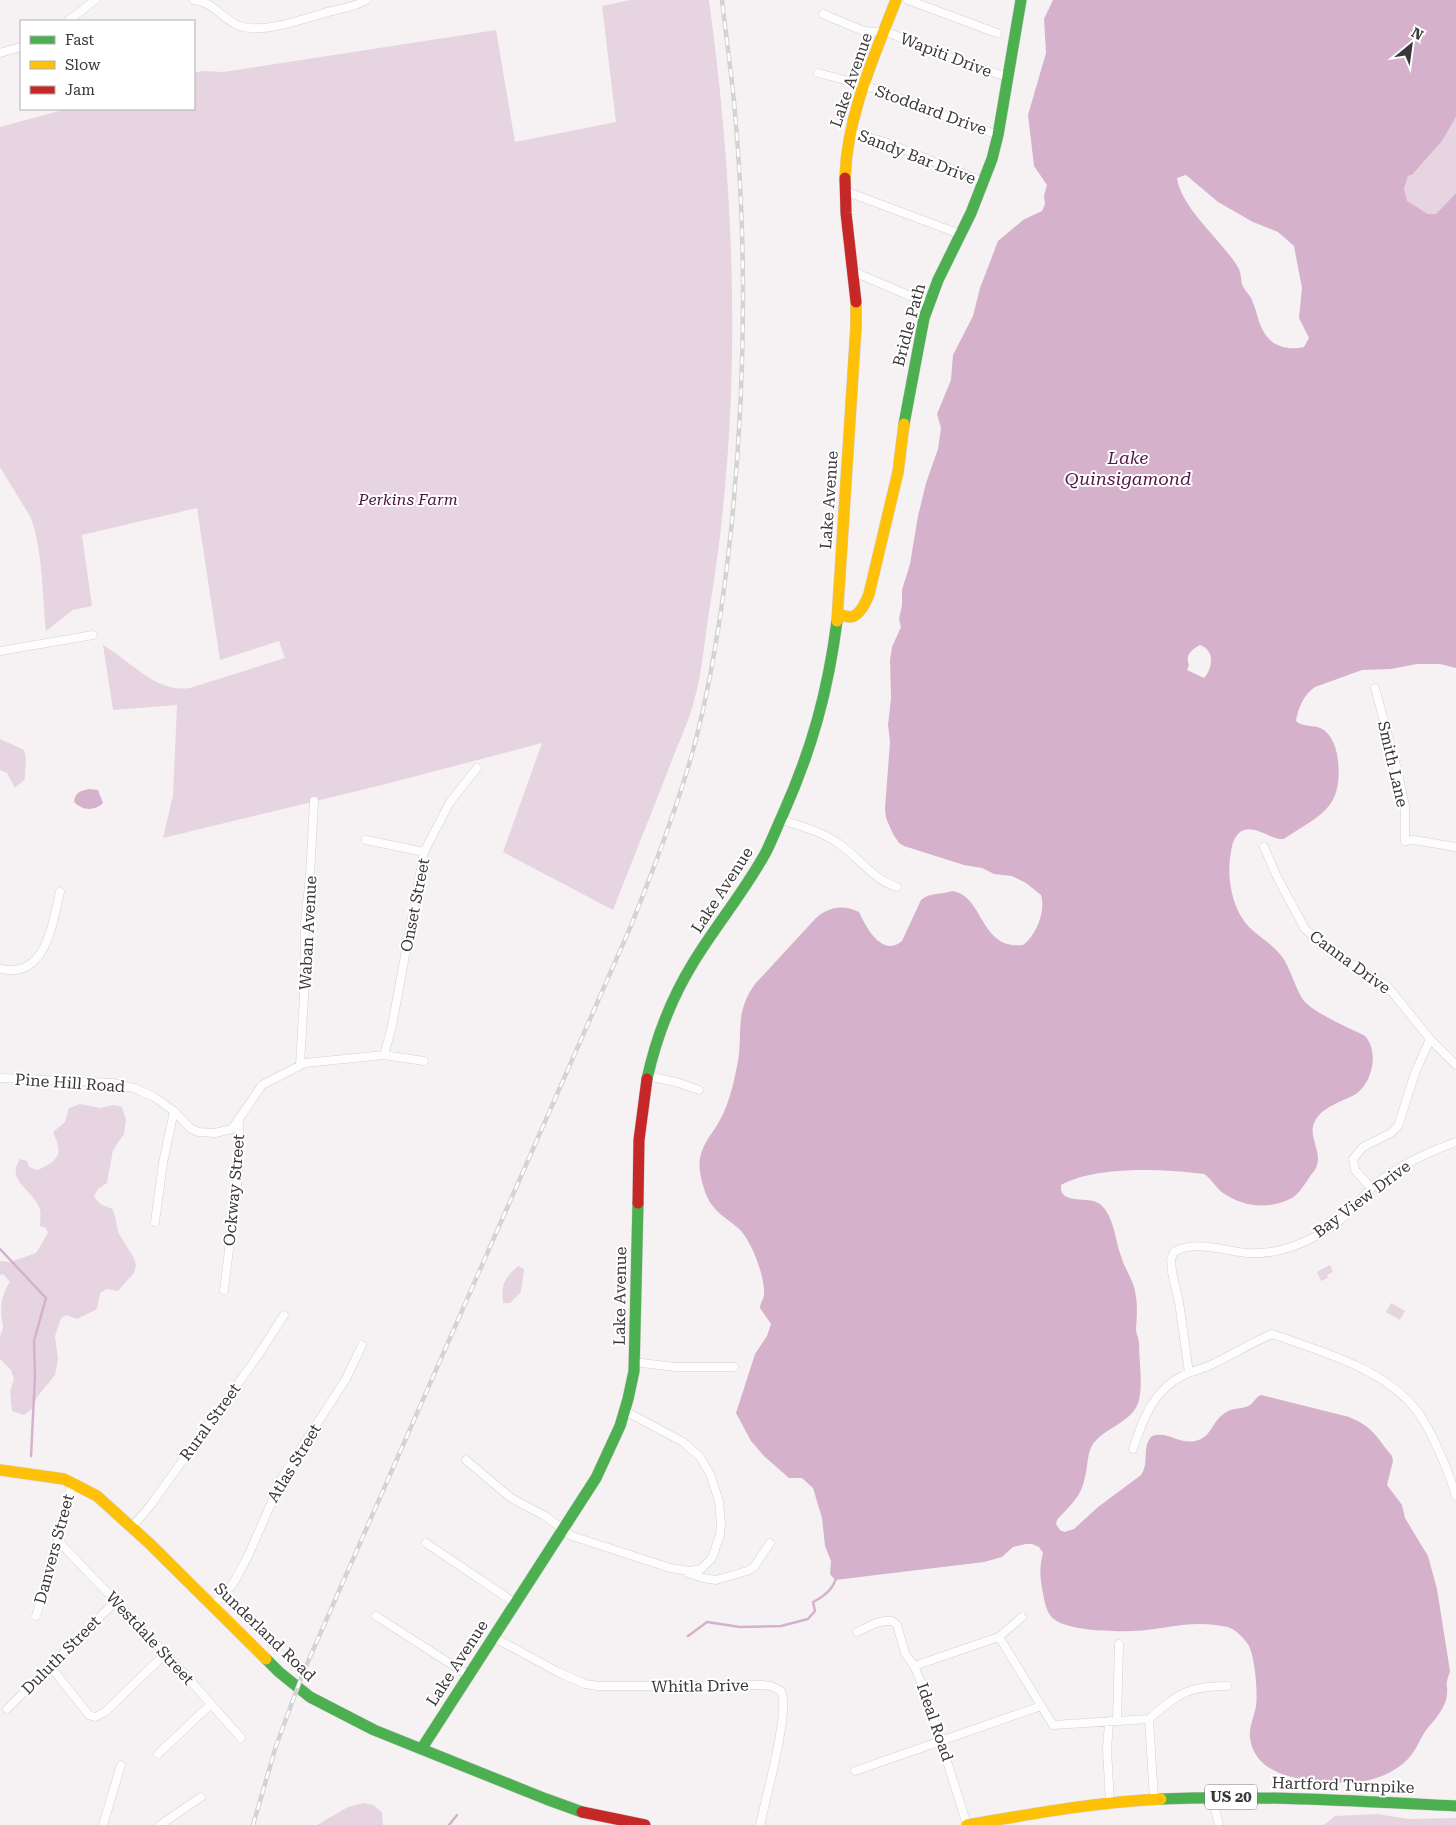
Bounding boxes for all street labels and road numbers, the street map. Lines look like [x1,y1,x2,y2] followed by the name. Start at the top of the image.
[897,29,995,81] street label: Wapiti Drive
[826,30,876,130] street label: Lake Avenue
[873,81,990,139] street label: Stoddard Drive
[855,126,979,188] street label: Sandy Bar Drive
[889,281,929,369] street label: Bridle Path
[816,450,842,550] street label: Lake Avenue
[1374,719,1412,809] street label: Smith Lane
[687,843,757,937] street label: Lake Avenue
[397,856,433,954] street label: Onset Street
[296,875,321,991] street label: Waban Avenue
[1306,926,1394,998] street label: Canna Drive
[14,1070,126,1096] street label: Pine Hill Road
[220,1133,248,1247] street label: Ockway Street
[1310,1156,1414,1242] street label: Bay View Drive
[610,1246,630,1345] street label: Lake Avenue
[176,1380,244,1464] street label: Rural Street
[263,1420,325,1506] street label: Atlas Street
[30,1492,78,1606] street label: Danvers Street
[210,1579,320,1685] street label: Sunderland Road
[102,1588,198,1689] street label: Westdale Street
[18,1612,104,1698] street label: Duluth Street
[422,1616,492,1710] street label: Lake Avenue
[651,1676,749,1696] street label: Whitla Drive
[913,1680,957,1764] street label: Ideal Road
[1271,1773,1415,1797] street label: Hartford Turnpike
[1205,1784,1257,1810] road number: US 20

